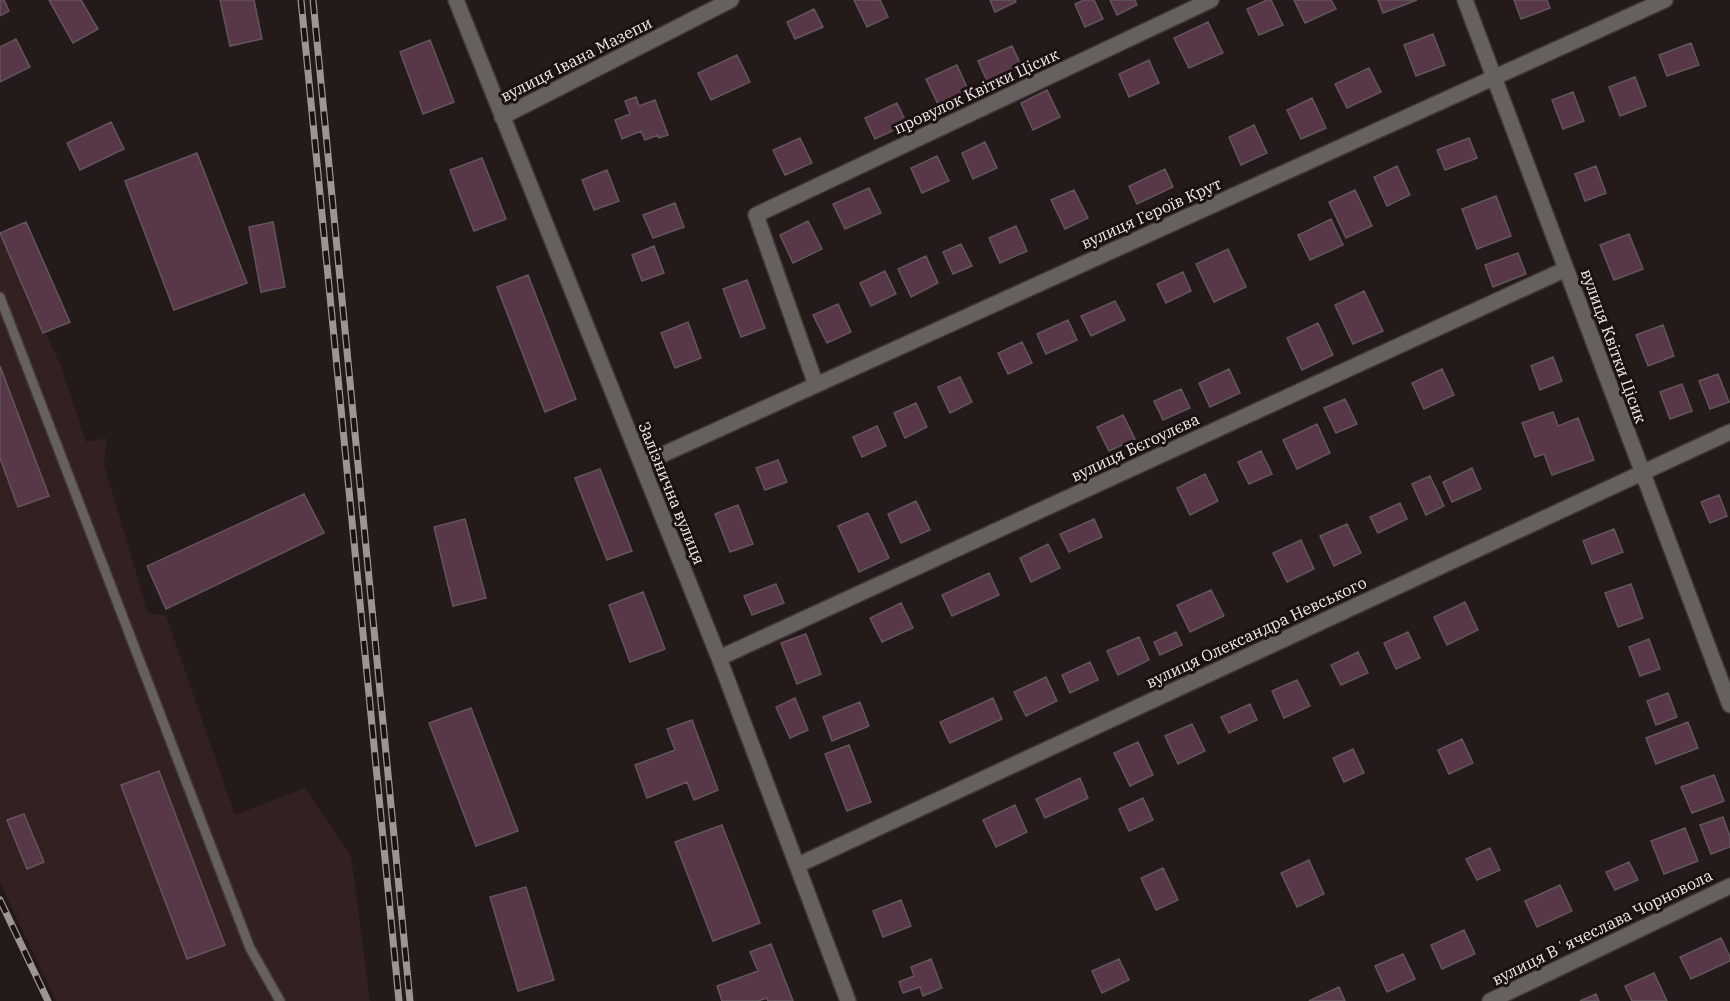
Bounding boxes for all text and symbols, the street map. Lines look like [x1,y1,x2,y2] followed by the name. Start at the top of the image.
[497,12,655,106] street label: вулиця Івана Мазепи
[890,44,1062,138] street label: провулок Квітки Цісик
[1078,173,1224,253] street label: вулиця Героїв Крут
[1577,266,1651,427] street label: вулиця Квітки Цісик
[1068,408,1203,486] street label: вулиця Бєгоулєва
[634,419,710,567] street label: Залізнична вулиця
[1143,572,1369,692] street label: вулиця Олександра Невського
[1488,865,1716,989] street label: вулиця Вʼячеслава Чорновола

